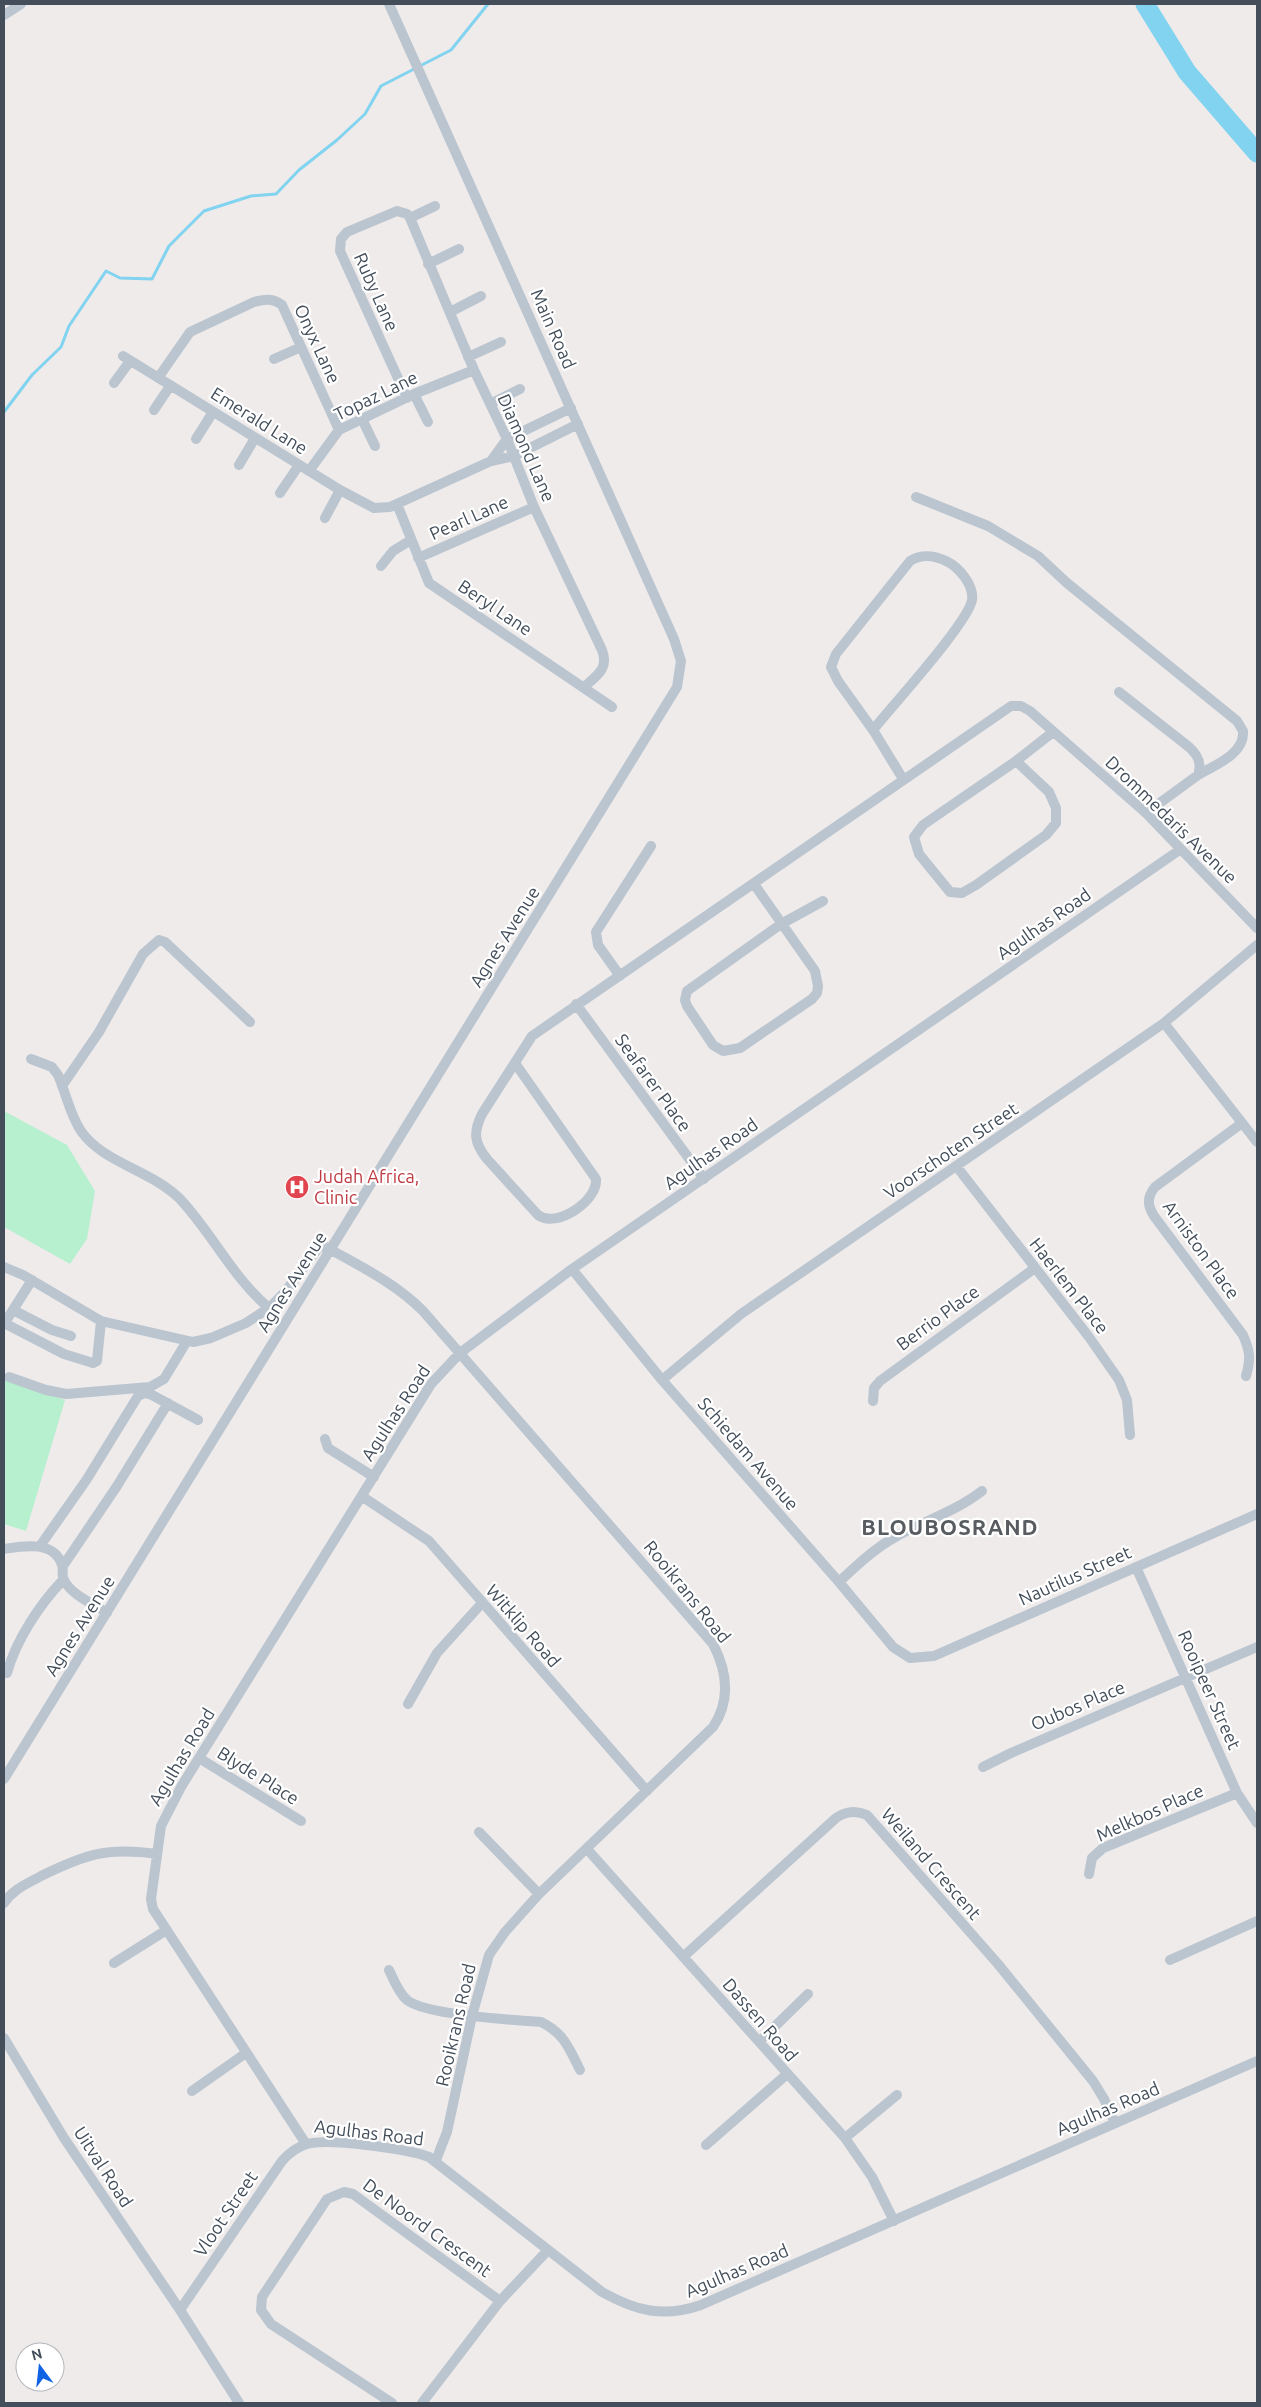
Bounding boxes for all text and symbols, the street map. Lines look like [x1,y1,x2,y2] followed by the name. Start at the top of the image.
[351,249,403,334] street label: Ruby Lane
[527,286,580,372] street label: Main Road
[291,301,345,386] street label: Onyx Lane
[331,366,421,424] street label: Topaz Lane
[208,383,311,458] street label: Emerald Lane
[494,391,560,505] street label: Diamond Lane
[426,491,511,543] street label: Pearl Lane
[455,575,536,639] street label: Beryl Lane
[1102,751,1241,887] street label: Drommedaris Avenue
[465,882,543,990] street label: Agnes Avenue
[993,883,1094,963] street label: Agulhas Road
[612,1030,696,1135] street label: Seafarer Place
[880,1098,1021,1202] street label: Voorschoten Street
[660,1113,761,1193] street label: Agulhas Road
[314,1166,419,1207] place label: Judah Africa, Clinic
[284,1174,310,1200] hospital icon: Judah Africa, Clinic
[1160,1197,1244,1302] street label: Arniston Place
[252,1227,330,1335] street label: Agnes Avenue
[1026,1234,1113,1337] street label: Haerlem Place
[892,1281,983,1354] street label: Berrio Place
[357,1361,433,1464] street label: Agulhas Road
[694,1393,803,1514] street label: Schiedam Avenue
[861,1514,1039,1539] district label: BLOUBOSRAND
[641,1536,735,1646] street label: Rooikrans Road
[1015,1541,1134,1609] street label: Nautilus Street
[40,1571,118,1679] street label: Agnes Avenue
[482,1580,565,1671] street label: Witklip Road
[1175,1627,1245,1752] street label: Rooipeer Street
[1028,1676,1128,1734] street label: Oubos Place
[144,1704,218,1809] street label: Agulhas Road
[214,1742,303,1808] street label: Blyde Place
[1093,1779,1206,1845] street label: Melkbos Place
[878,1804,985,1923] street label: Weiland Crescent
[431,1961,479,2088] street label: Rooikrans Road
[719,1974,802,2065] street label: Dassen Road
[1053,2077,1162,2139] street label: Agulhas Road
[313,2115,425,2149] street label: Agulhas Road
[70,2122,137,2211] street label: Uitval Road
[189,2167,261,2260] street label: Vloot Street
[360,2174,495,2280] street label: De Noord Crescent
[682,2239,791,2301] street label: Agulhas Road
[15,2342,65,2392] north arrow
[30,2345,44,2364] text: N

